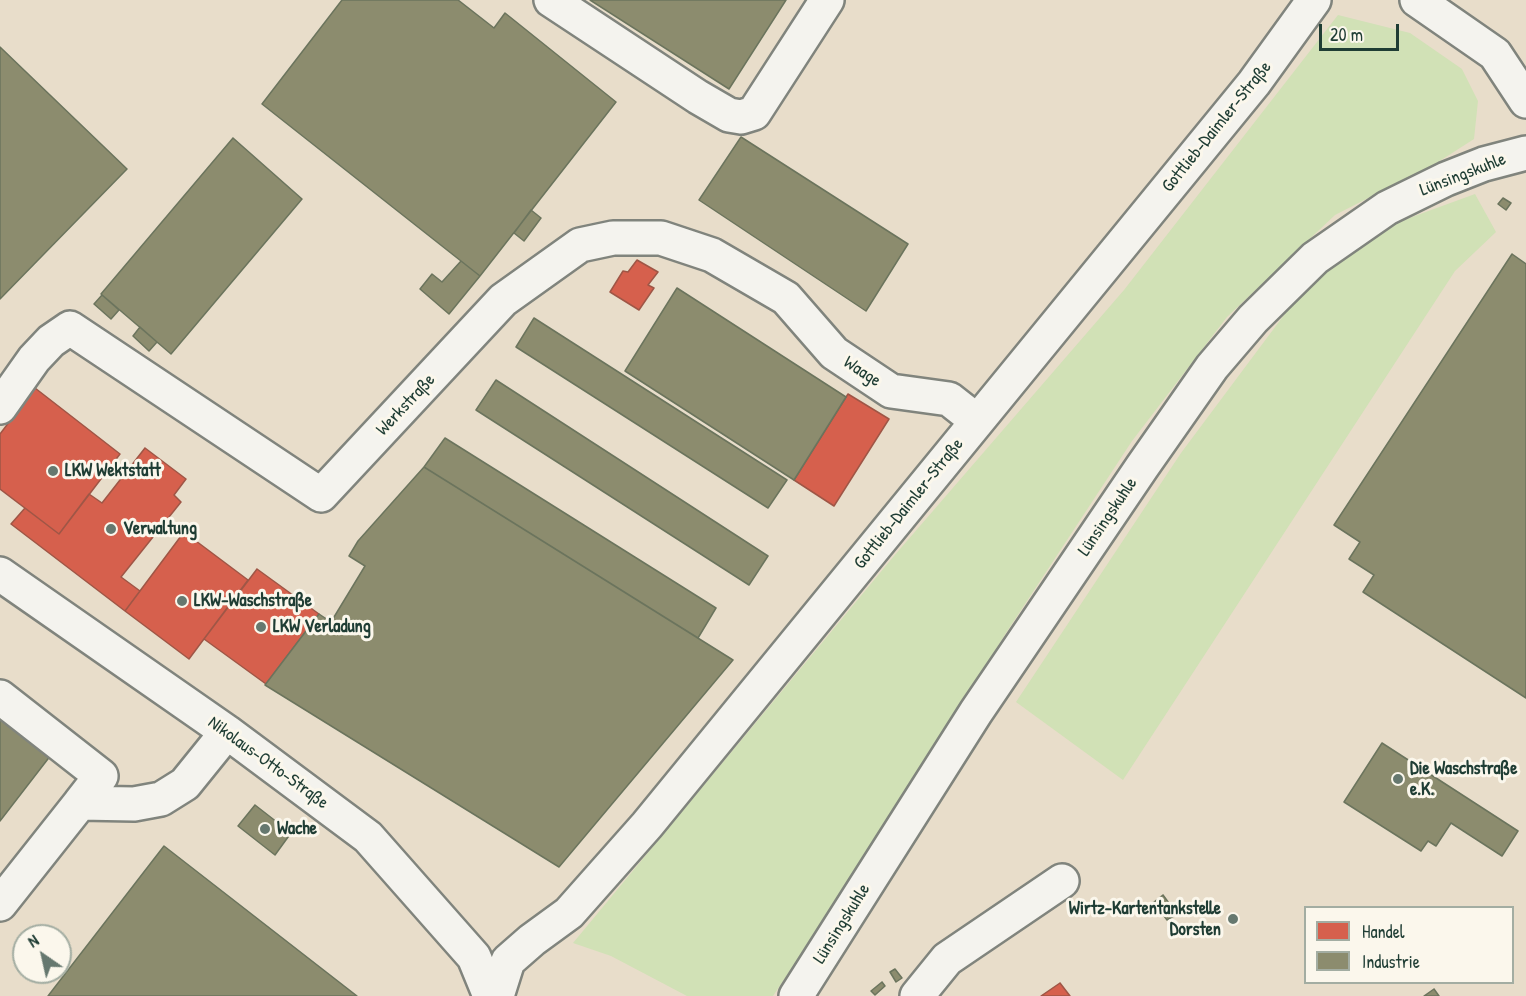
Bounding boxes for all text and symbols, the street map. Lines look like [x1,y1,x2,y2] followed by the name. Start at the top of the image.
[1322,12,1402,50] scale bar
[1330,22,1363,47] text: 20 m
[1158,57,1276,197] street label: Gottlieb-Daimler-Straße
[1417,149,1509,201] street label: Lünsingskuhle
[839,352,885,392] street label: Waage
[372,370,440,440] street label: Werkstraße
[850,434,968,574] street label: Gottlieb-Daimler-Straße
[65,460,161,482] place label: LKW Wektstatt
[46,464,60,478] marker: LKW Wektstatt
[1074,474,1142,560] street label: Lünsingskuhle
[123,518,197,540] place label: Verwaltung
[104,522,118,536] marker: Verwaltung
[194,590,312,612] place label: LKW-Waschstraße
[175,594,189,608] marker: LKW-Waschstraße
[273,616,371,638] place label: LKW Verladung
[254,620,268,634] marker: LKW Verladung
[204,712,332,814] street label: Nikolaus-Otto-Straße
[1410,758,1517,800] place label: Die Waschstraße e.K.
[1391,772,1405,786] marker: Die Waschstraße e.K.
[277,818,317,840] place label: Wache
[258,822,272,836] marker: Wache
[809,880,875,968] street label: Lünsingskuhle
[1069,898,1221,940] place label: Wirtz-Kartentankstelle Dorsten
[1304,906,1514,984] legend
[1226,912,1240,926] marker: Wirtz-Kartentankstelle Dorsten
[1362,919,1405,944] text: Handel
[12,924,72,984] north arrow
[23,929,43,952] text: N
[1362,949,1420,974] text: Industrie

